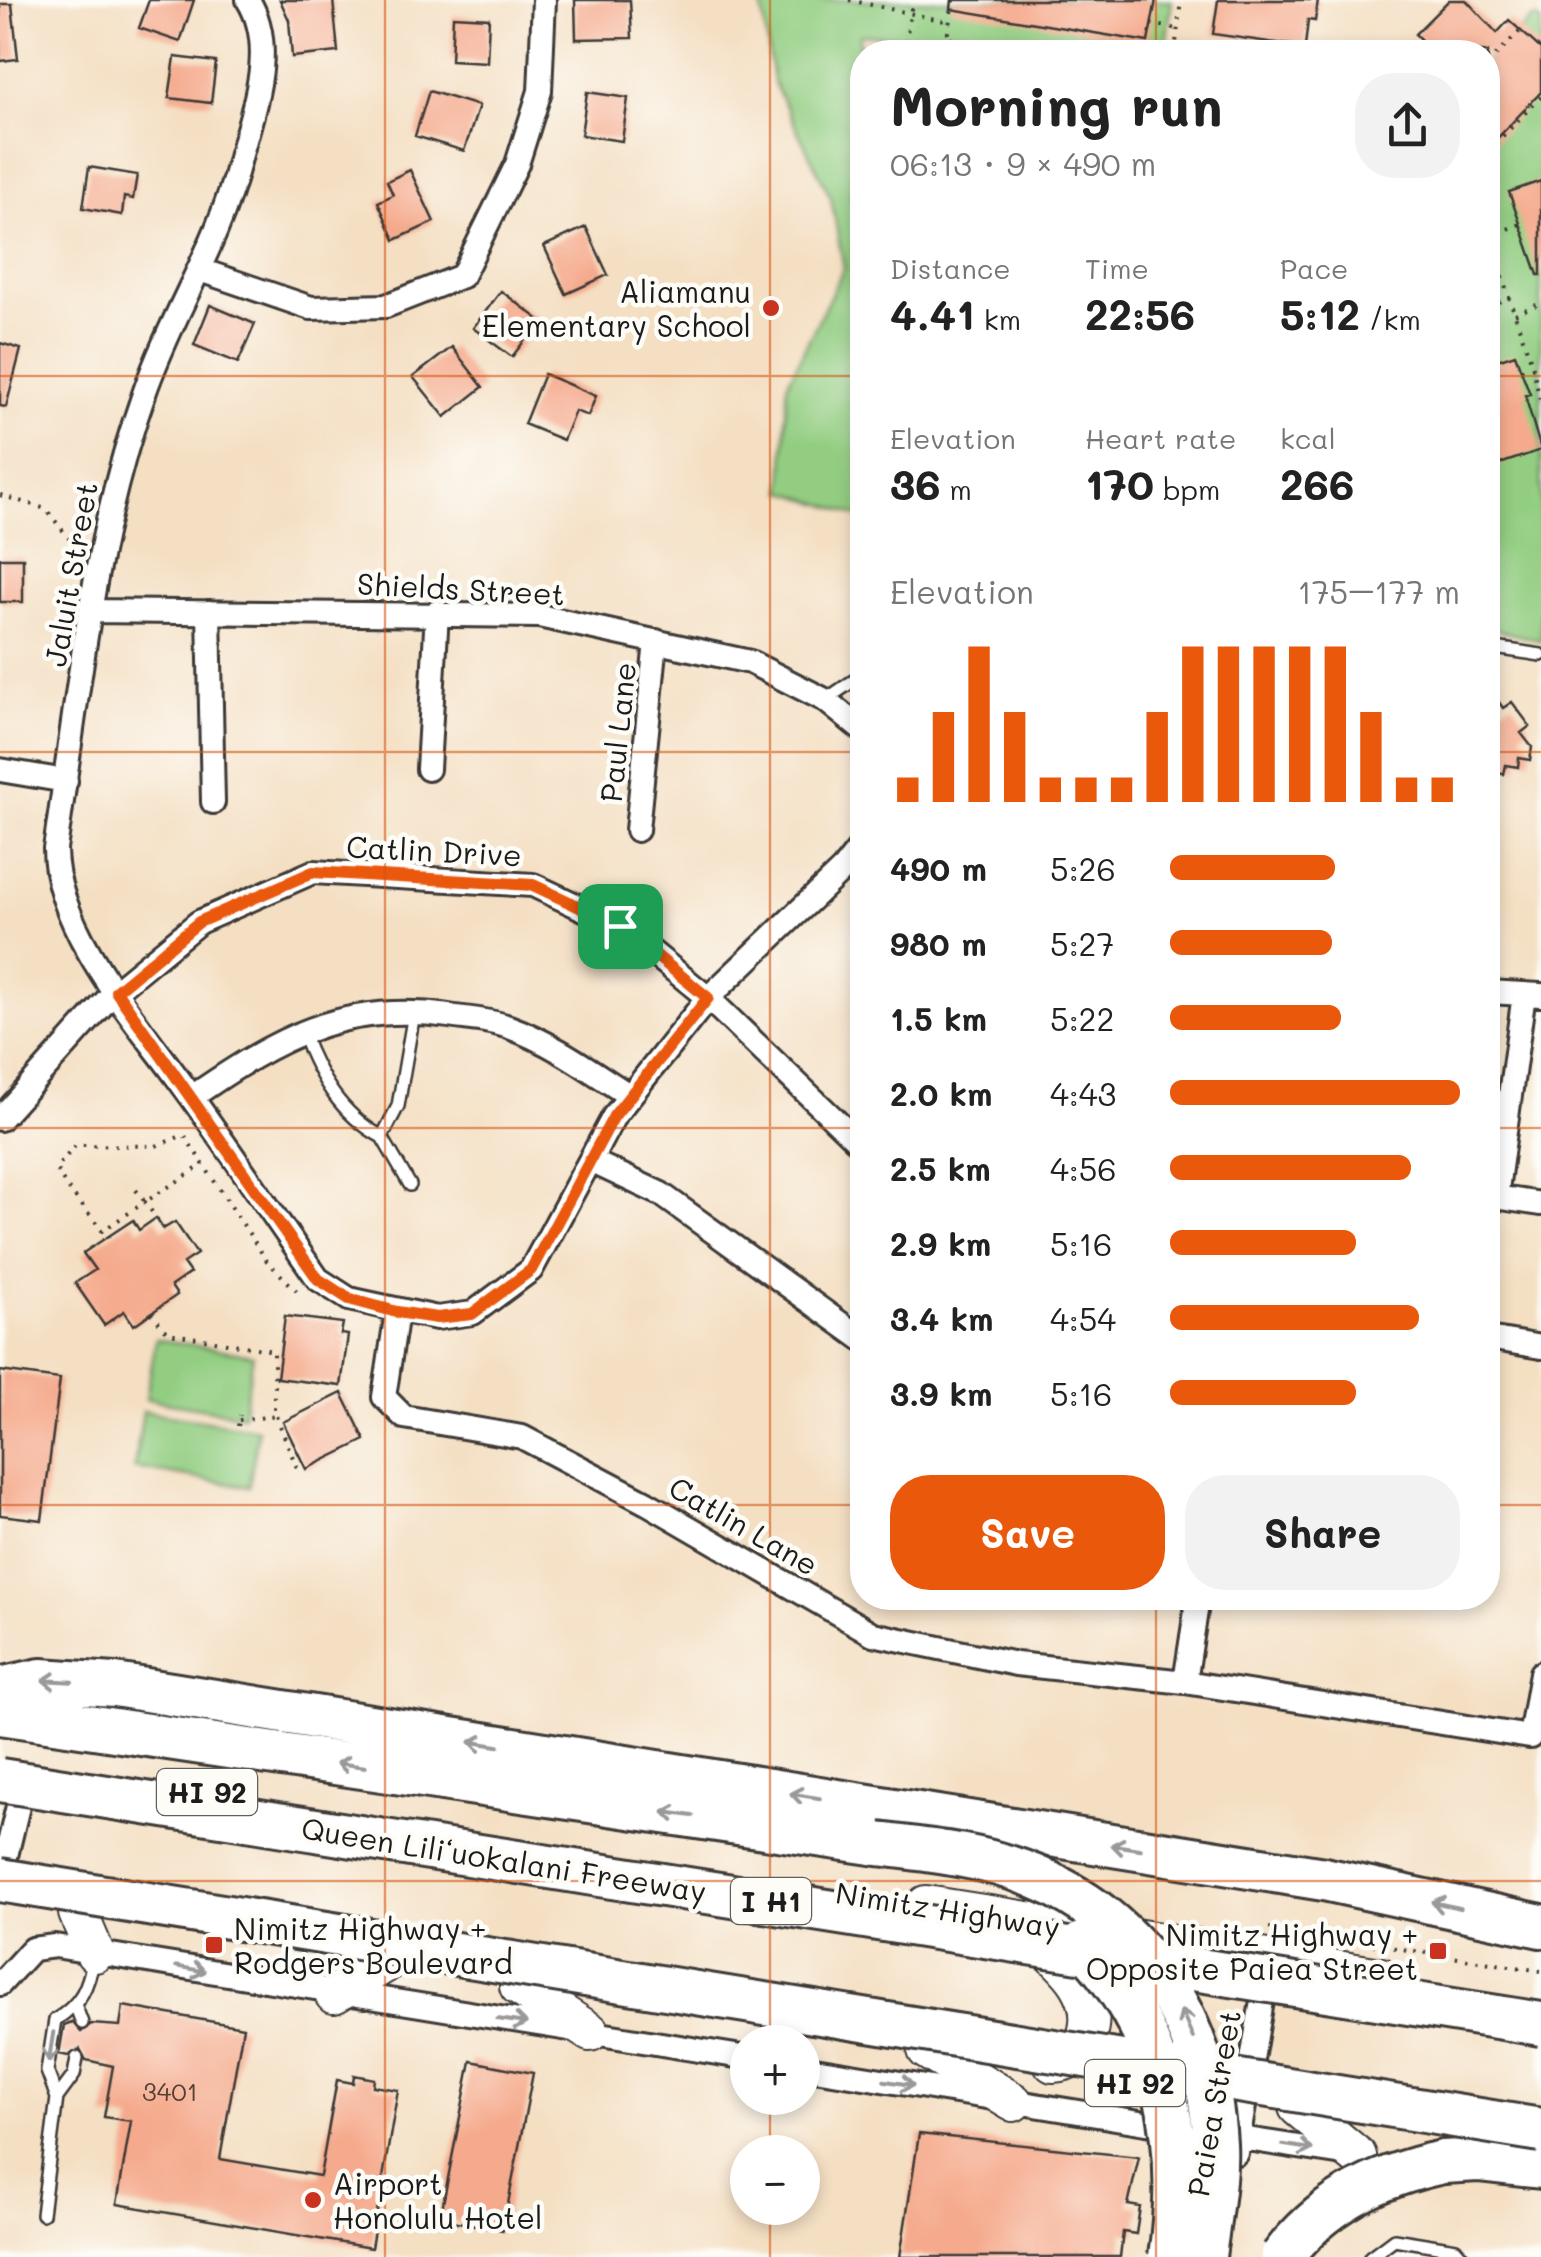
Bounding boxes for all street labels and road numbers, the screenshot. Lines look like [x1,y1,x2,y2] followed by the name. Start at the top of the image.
[34,479,106,669] street label: Jaluit Street
[356,563,566,613] street label: Shields Street
[590,660,644,804] street label: Paul Lane
[345,825,523,875] street label: Catlin Drive
[662,1466,826,1584] street label: Catlin Lane
[157,1769,257,1815] road number: HI 92
[299,1807,709,1911] street label: Queen Liliʻuokalani Freeway
[833,1872,1063,1946] street label: Nimitz Highway
[731,1878,811,1924] road number: I H1
[1177,2007,1249,2199] street label: Paiea Street
[1085,2060,1185,2106] road number: HI 92

